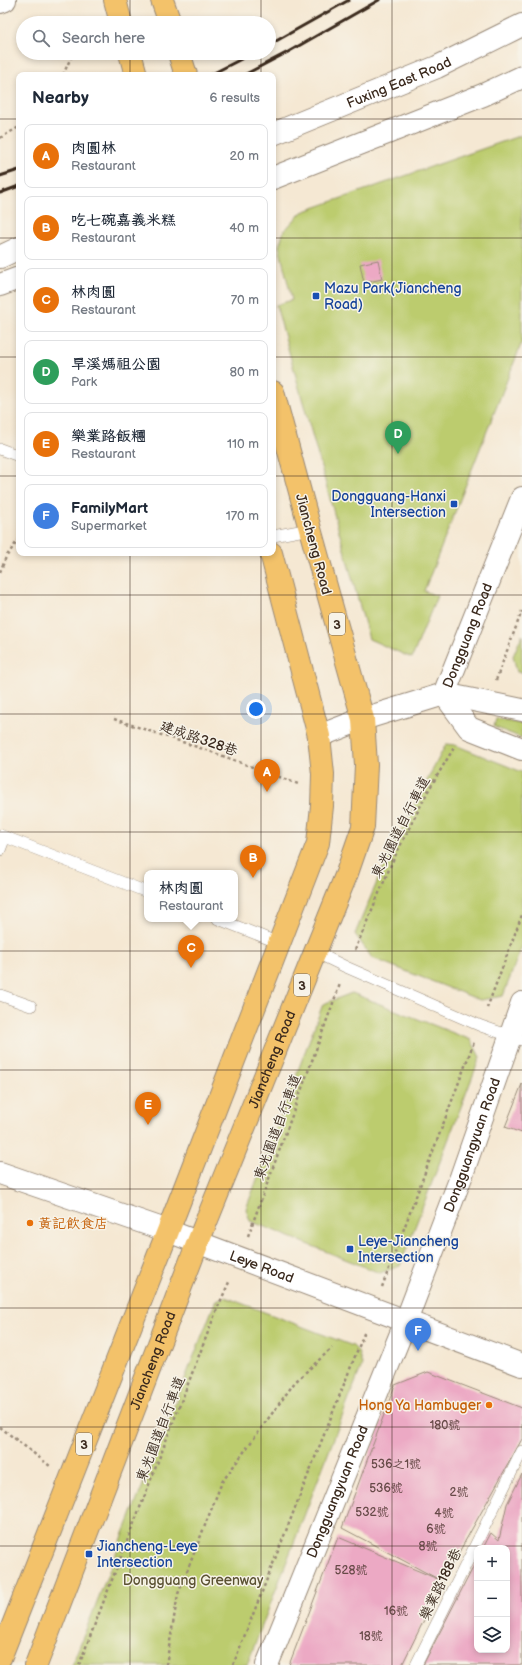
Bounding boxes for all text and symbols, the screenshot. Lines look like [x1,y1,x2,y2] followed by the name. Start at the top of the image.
[16,16,276,60] search box
[30,27,52,49] icon: search
[62,29,145,48] text: Search here
[344,53,454,112] street label: Fuxing East Road
[32,88,89,108] text: Nearby
[210,90,260,106] text: 6 results
[71,139,116,158] text: 肉圓林
[42,148,50,164] text: A
[229,148,259,164] text: 20 m
[71,158,136,174] text: Restaurant
[71,211,176,230] text: 吃七碗嘉義米糕
[41,220,51,236] text: B
[229,220,259,236] text: 40 m
[71,230,136,246] text: Restaurant
[324,280,462,313] place label: Mazu Park(Jiancheng Road)
[71,283,116,302] text: 林肉圓
[311,291,321,301] marker: Mazu Park(Jiancheng Road)
[41,292,51,308] text: C
[231,292,259,308] text: 70 m
[71,302,136,318] text: Restaurant
[71,355,161,374] text: 旱溪媽祖公園
[41,364,51,380] text: D
[230,364,259,380] text: 80 m
[71,374,97,390] text: Park
[385,421,411,454] pin: D
[71,427,146,446] text: 樂業路飯糰
[42,436,50,452] text: E
[227,436,259,452] text: 110 m
[71,446,136,462] text: Restaurant
[331,488,446,521] place label: Dongguang-Hanxi Intersection
[292,492,335,596] street label: Jiancheng Road
[71,499,148,518] text: FamilyMart
[449,499,459,509] marker: Dongguang-Hanxi Intersection
[42,508,50,524] text: F
[226,508,259,524] text: 170 m
[71,518,147,534] text: Supermarket
[439,581,496,691] street label: Dongguang Road
[329,613,345,635] road number: 3
[246,699,266,719] your location
[158,717,241,760] street label: 建成路328巷
[254,759,280,792] pin: A
[367,773,433,881] street label: 東光園道自行車道
[240,845,266,878] pin: B
[144,870,238,922] popup
[159,879,204,898] text: 林肉圓
[159,898,223,914] text: Restaurant
[178,935,204,968] pin: C
[294,974,310,996] road number: 3
[245,1008,300,1111] street label: Jiancheng Road
[250,1072,305,1183] street label: 東光園道自行車道
[440,1076,504,1215] street label: Dongguangyuan Road
[135,1092,161,1125] pin: E
[38,1215,108,1232] place label: 黃記飲食店
[25,1218,35,1228] marker: 黃記飲食店
[358,1233,459,1266] place label: Leye-Jiancheng Intersection
[345,1244,355,1254] marker: Leye-Jiancheng Intersection
[227,1247,296,1287] street label: Leye Road
[127,1309,180,1412] street label: Jiancheng Road
[405,1318,431,1351] pin: F
[132,1374,188,1485] street label: 東光園道自行車道
[358,1397,482,1414] place label: Hong Ya Hambuger
[484,1400,494,1410] marker: Hong Ya Hambuger
[430,1418,460,1433] house number: 180號
[303,1423,372,1561] street label: Dongguangyuan Road
[76,1433,92,1455] road number: 3
[371,1457,421,1472] house number: 536之1號
[369,1481,403,1496] house number: 536號
[449,1485,469,1500] house number: 2號
[355,1505,389,1520] house number: 532號
[434,1506,454,1521] house number: 4號
[426,1522,446,1537] house number: 6號
[97,1538,198,1571] place label: Jiancheng-Leye Intersection
[419,1539,438,1554] house number: 8號
[416,1545,466,1623] street label: 樂業路188巷
[474,1545,510,1653] map controls
[474,1545,510,1581] button: +
[84,1549,94,1559] marker: Jiancheng-Leye Intersection
[335,1563,367,1578] house number: 528號
[123,1572,264,1589] park label: Dongguang Greenway
[474,1581,510,1617] button: −
[384,1604,408,1619] house number: 16號
[474,1617,510,1653] button: layers
[359,1629,383,1644] house number: 18號

